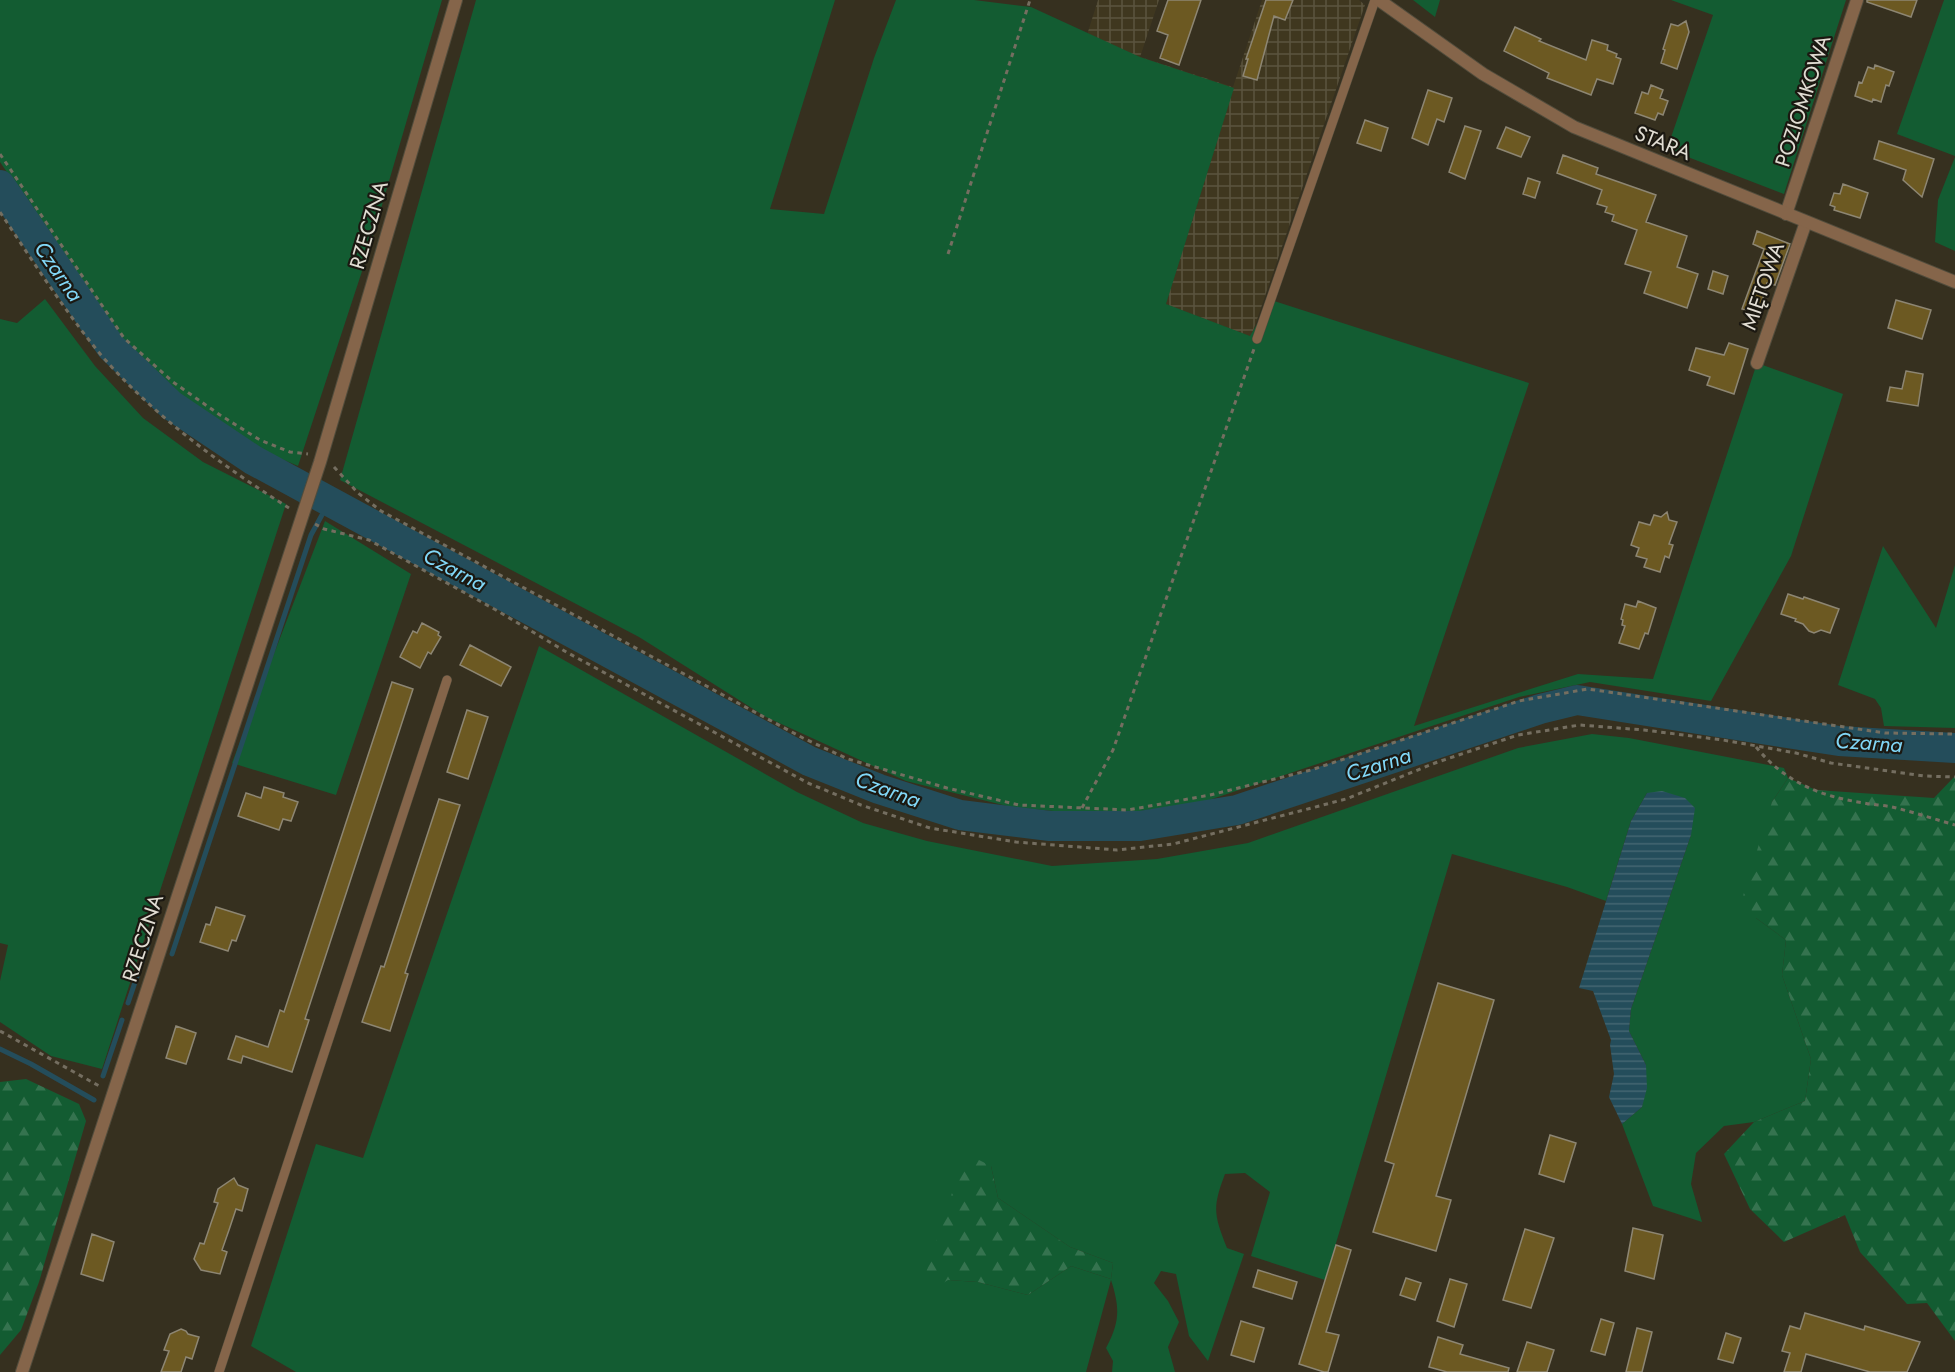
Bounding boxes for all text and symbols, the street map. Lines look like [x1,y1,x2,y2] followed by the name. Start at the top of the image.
[1768,31,1838,171] street label: POZIOMKOWA
[1630,118,1696,168] street label: STARA
[342,177,396,273] street label: RZECZNA
[27,234,91,308] water label: Czarna
[1734,238,1792,334] street label: MIĘTOWA
[418,539,492,599] water label: Czarna
[1834,724,1904,760] water label: Czarna
[1341,738,1415,790] water label: Czarna
[851,762,925,816] water label: Czarna
[115,890,171,986] street label: RZECZNA

